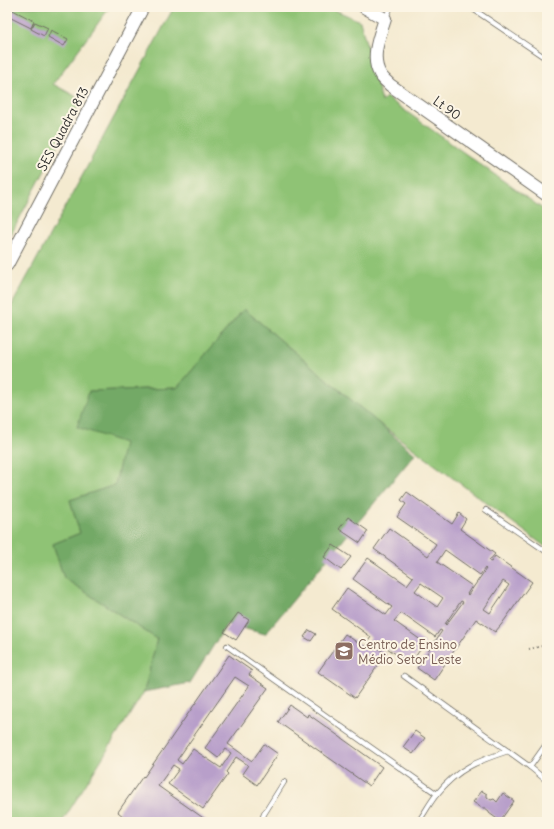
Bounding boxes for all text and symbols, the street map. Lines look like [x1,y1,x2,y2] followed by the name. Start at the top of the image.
[34,84,92,174] street label: SES Quadra 813
[430,92,464,124] street label: Lt 90
[358,636,462,668] place label: Centro de Ensino Médio Setor Leste
[333,640,355,662] school or university icon: Centro de Ensino Médio Setor Leste

